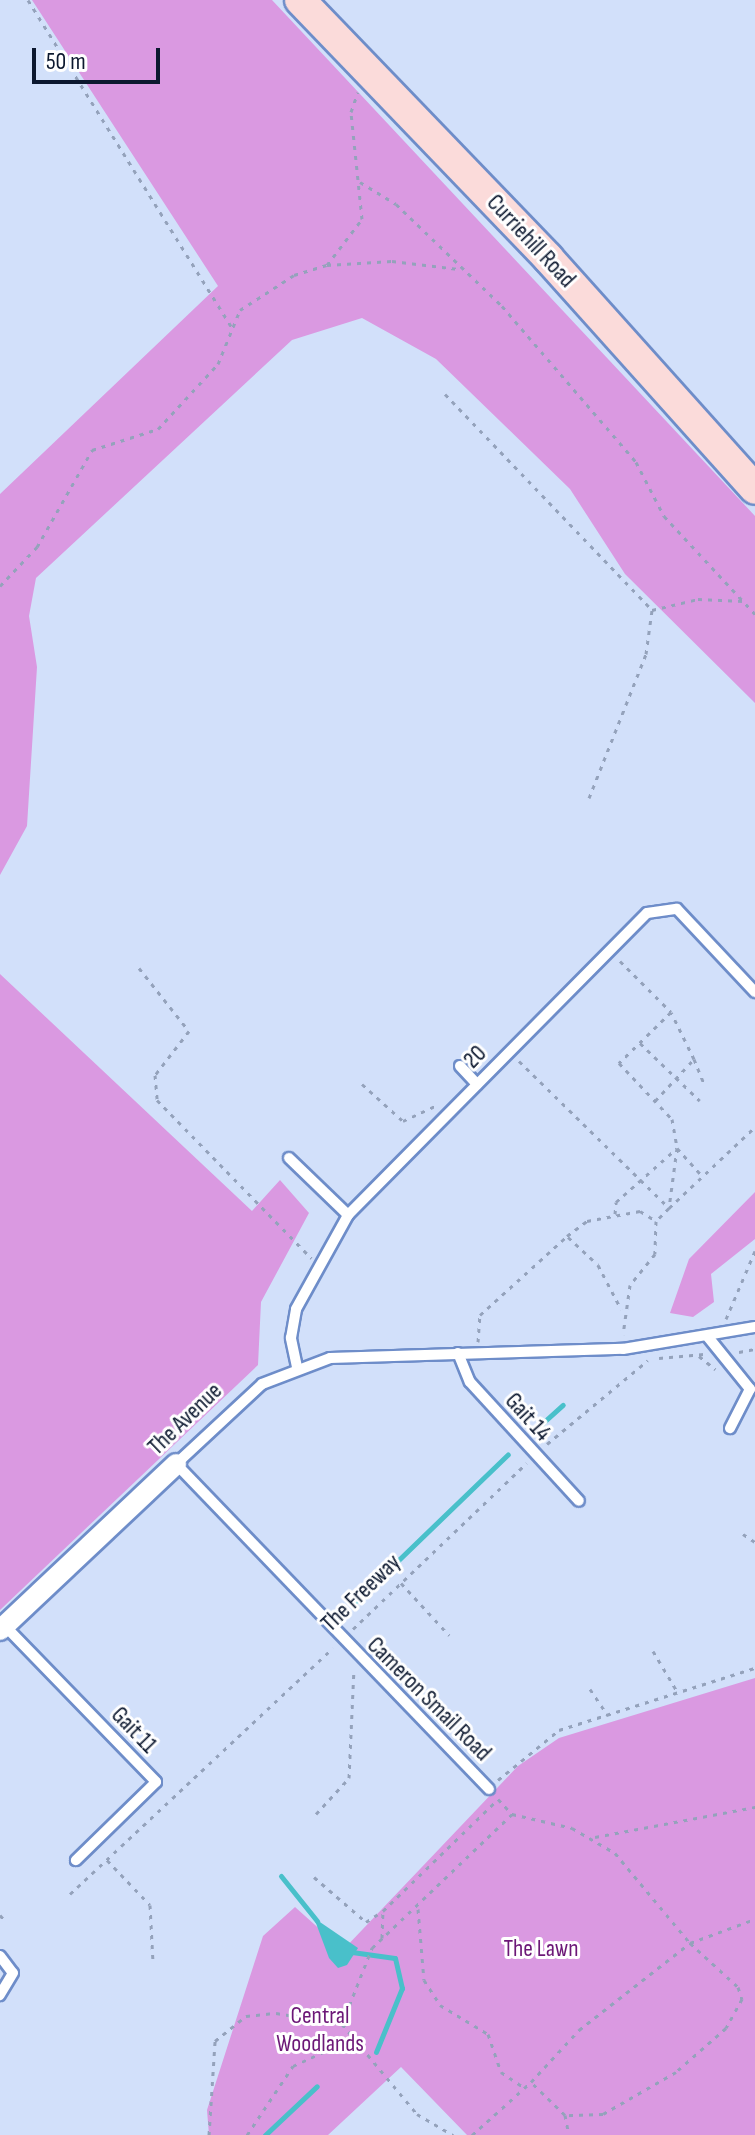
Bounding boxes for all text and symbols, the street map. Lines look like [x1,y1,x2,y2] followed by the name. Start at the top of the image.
[36,32,164,82] scale bar
[46,47,86,76] text: 50 m
[481,188,581,294] street label: Curriehill Road
[457,1040,493,1074] street label: 20
[142,1377,228,1461] street label: The Avenue
[499,1387,557,1447] street label: Gait 14
[315,1548,407,1638] street label: The Freeway
[361,1631,497,1767] street label: Cameron Smail Road
[105,1701,163,1759] street label: Gait 11
[504,1935,578,1963] park label: The Lawn
[276,2002,364,2058] park label: Central Woodlands

